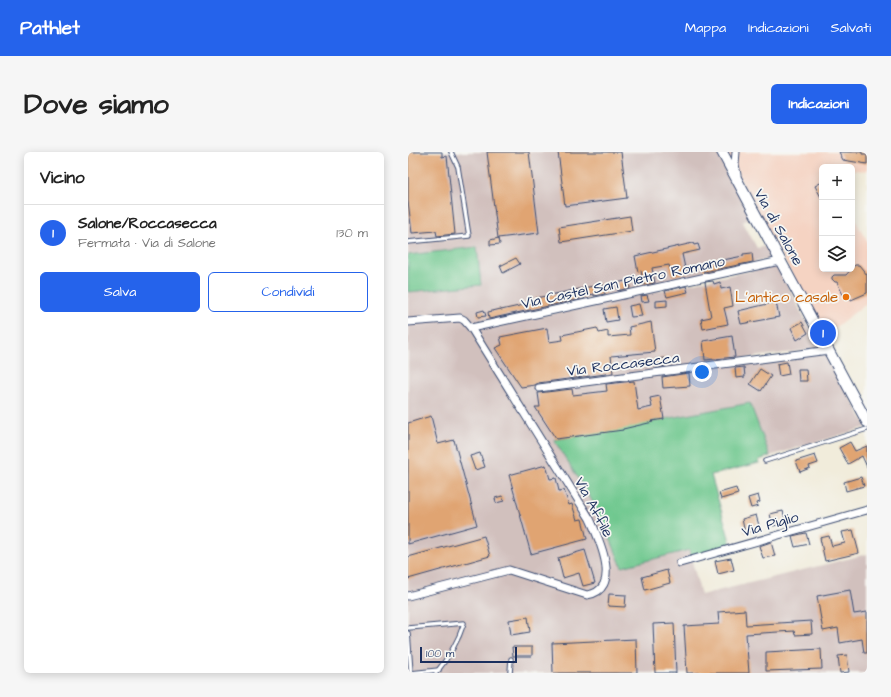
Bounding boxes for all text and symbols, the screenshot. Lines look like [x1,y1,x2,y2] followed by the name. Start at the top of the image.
[20,15,80,42] text: Pathlet
[685,18,726,38] text: Mappa
[748,18,809,38] text: Indicazioni
[831,18,871,38] text: Salvati
[771,84,867,124] button: Indicazioni
[24,85,169,124] text: Dove siamo
[819,164,855,272] map controls
[819,164,855,200] button: +
[40,166,85,190] text: Vicino
[749,185,808,269] street label: Via di Salone
[819,200,855,236] button: −
[78,213,217,234] text: Salone/Roccasecca
[52,224,54,242] text: 1
[336,224,368,242] text: 130 m
[78,234,216,252] text: Fermata · Via di Salone
[819,236,855,272] button: layers
[519,251,727,314] street label: Via Castel San Pietro Romano
[40,272,200,312] button: Salva
[208,272,368,312] button: Condividi
[735,287,838,308] place label: L'antico casale
[841,292,851,302] marker: L'antico casale
[810,318,836,348] pin: 1
[566,347,681,382] street label: Via Roccasecca
[692,362,712,382] your location
[569,473,618,541] street label: Via Affile
[739,506,802,544] street label: Via Piglio
[420,645,517,664] scale bar
[426,646,454,661] text: 100 m

